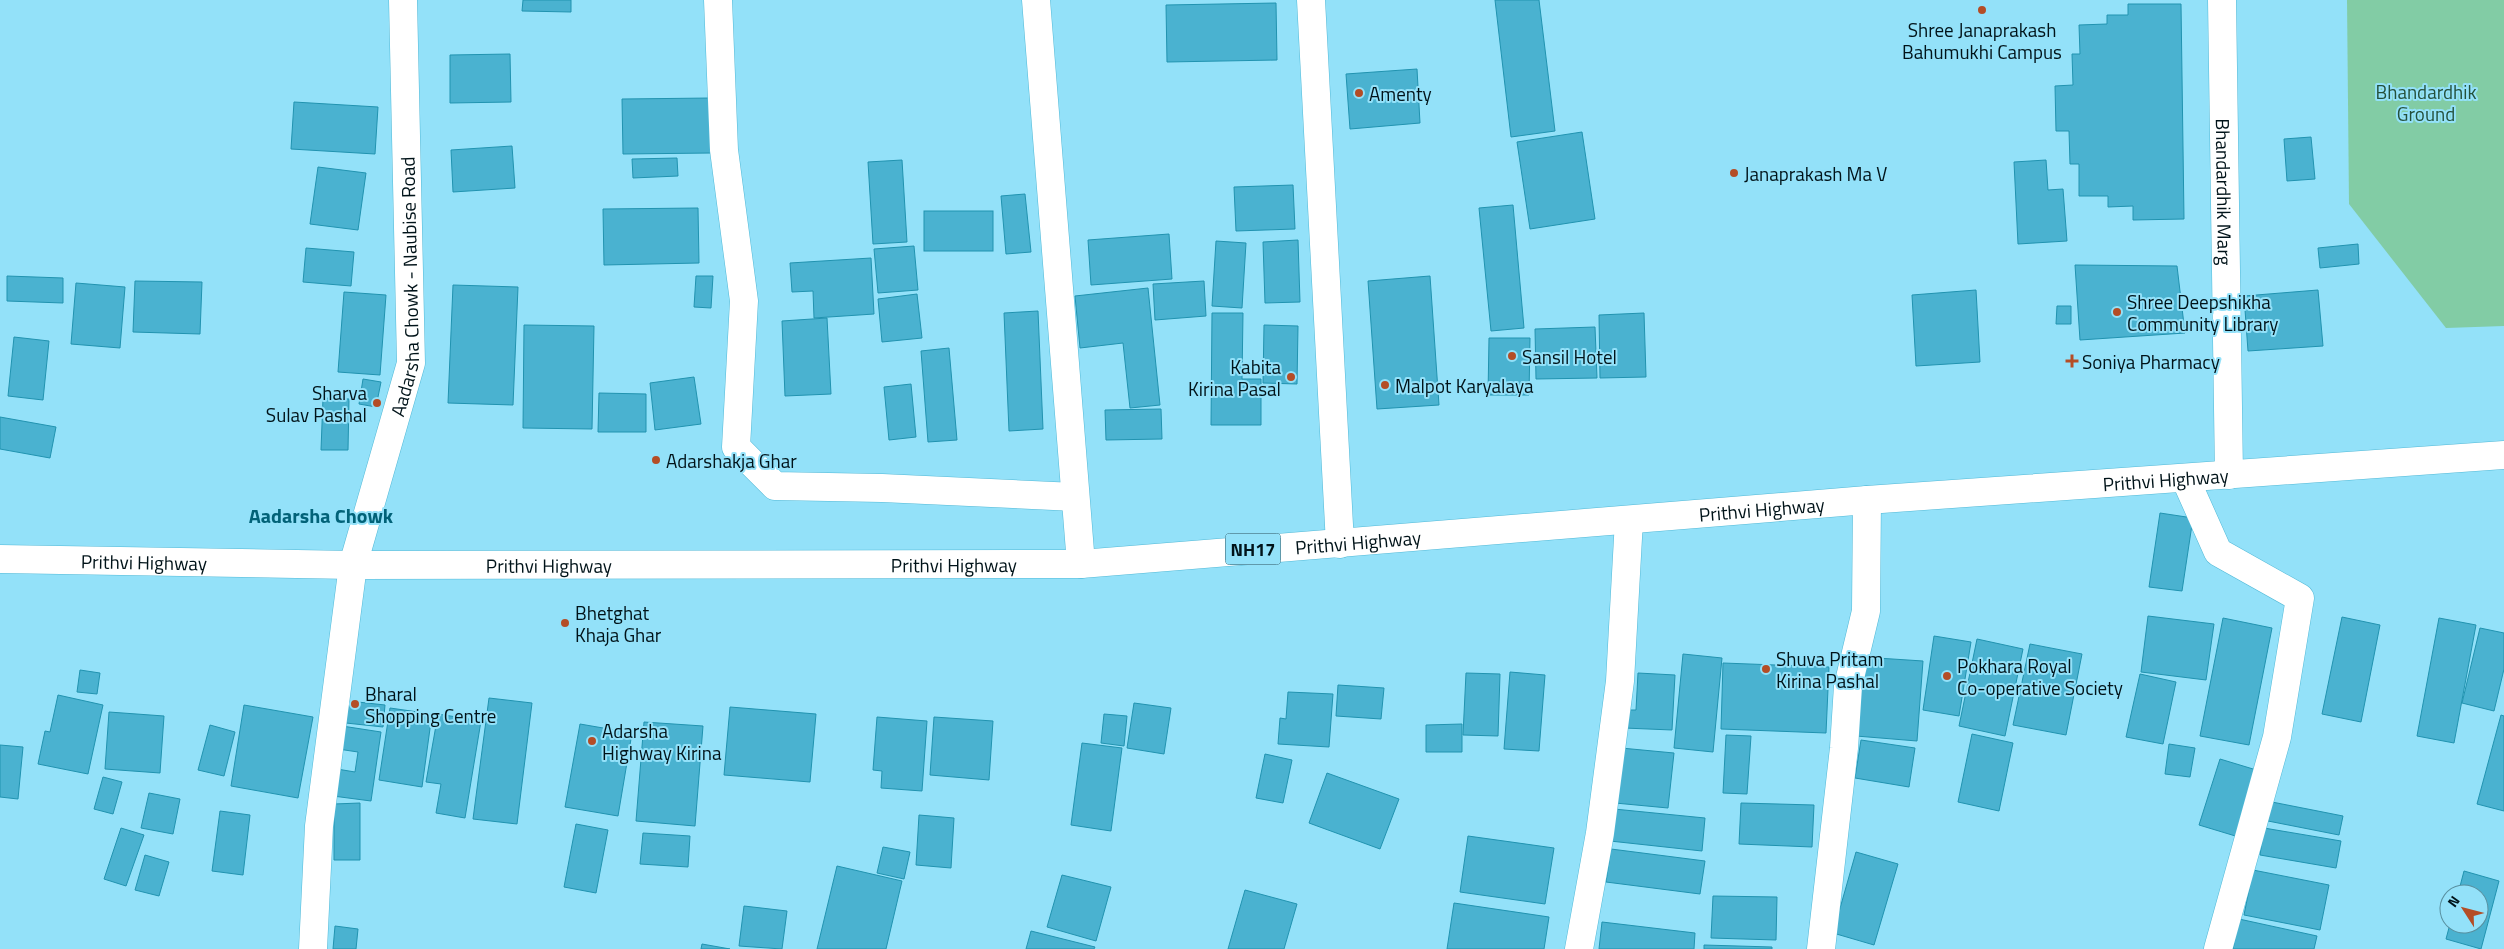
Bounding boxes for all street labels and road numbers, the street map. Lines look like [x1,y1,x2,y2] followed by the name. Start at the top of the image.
[2209,118,2240,266] street label: Bhandardhik Marg
[382,156,425,420] street label: Aadarsha Chowk - Naubise Road
[2102,460,2230,498] street label: Prithvi Highway
[1698,489,1826,528] street label: Prithvi Highway
[1294,522,1422,561] street label: Prithvi Highway
[1226,534,1280,564] road number: NH17
[81,546,207,577] street label: Prithvi Highway
[486,550,612,579] street label: Prithvi Highway
[891,550,1017,579] street label: Prithvi Highway

